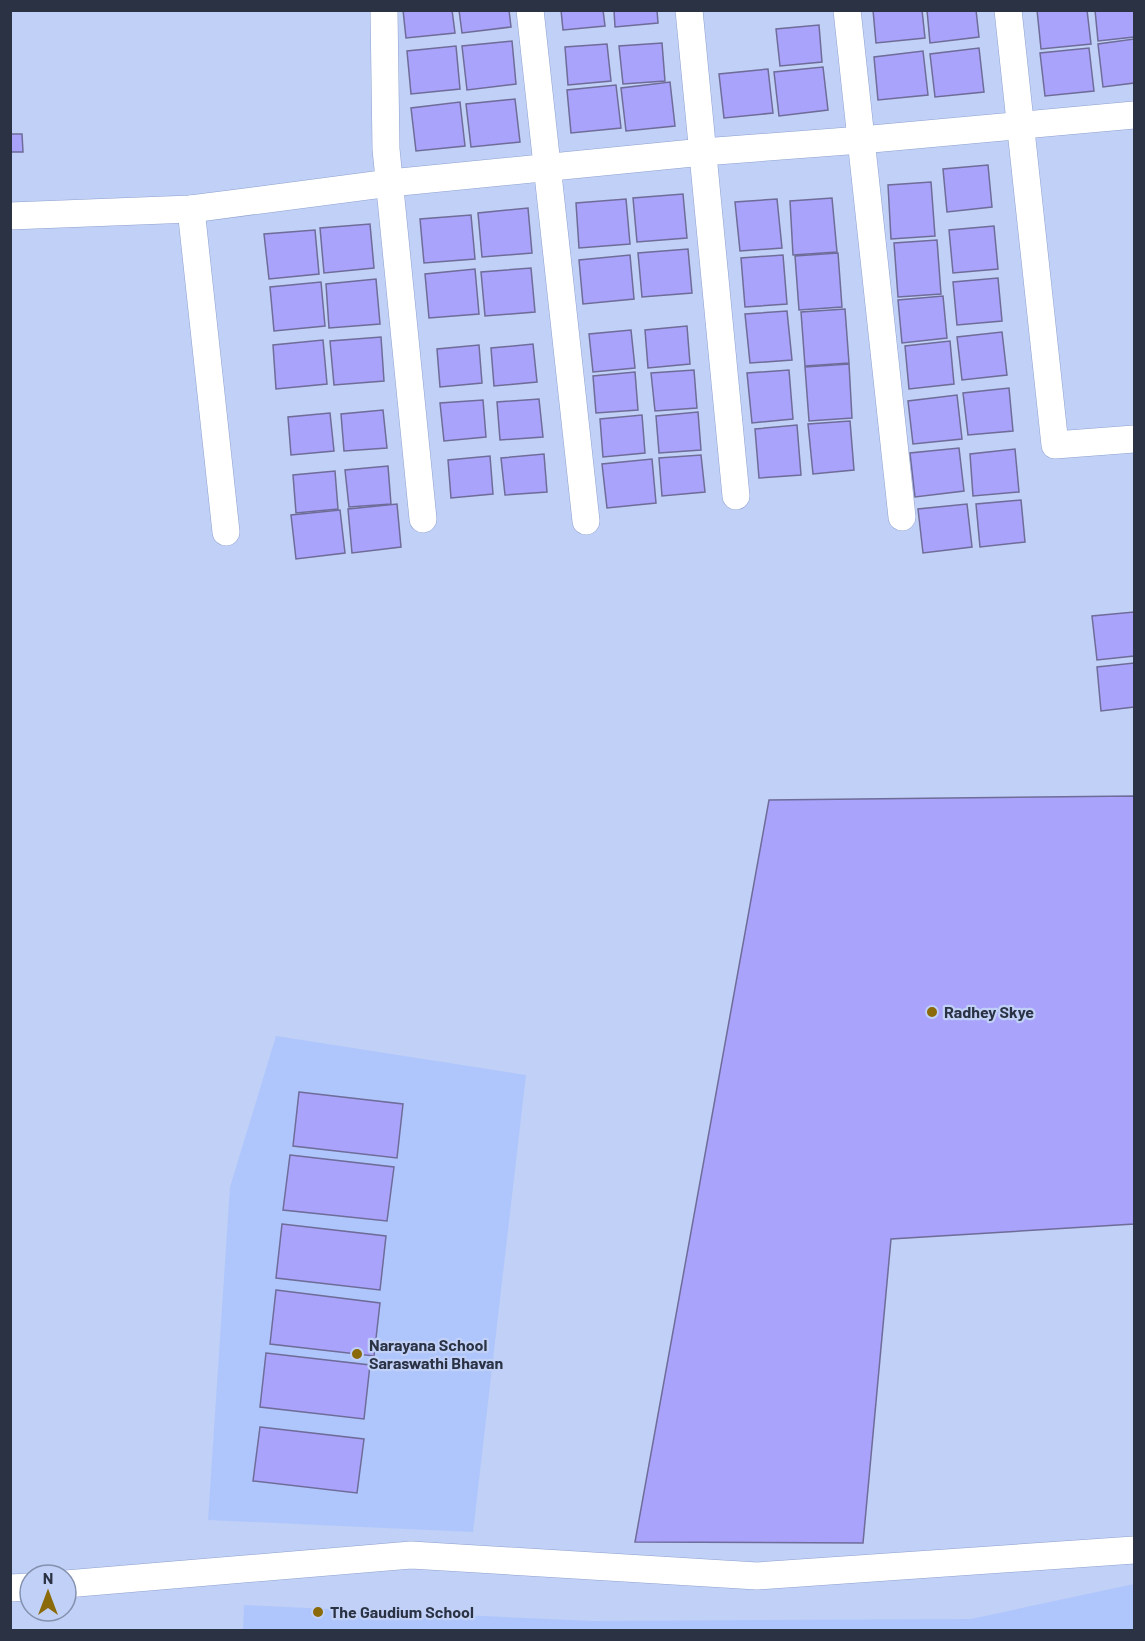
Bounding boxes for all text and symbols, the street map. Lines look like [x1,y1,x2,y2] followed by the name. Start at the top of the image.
[944,1002,1034,1021] place label: Radhey Skye
[925,1005,939,1019] marker: Radhey Skye
[369,1335,503,1372] place label: Narayana School Saraswathi Bhavan
[350,1347,364,1361] marker: Narayana School Saraswathi Bhavan
[18,1563,78,1623] north arrow
[43,1568,53,1587] text: N
[330,1602,474,1621] place label: The Gaudium School
[311,1605,325,1619] marker: The Gaudium School

